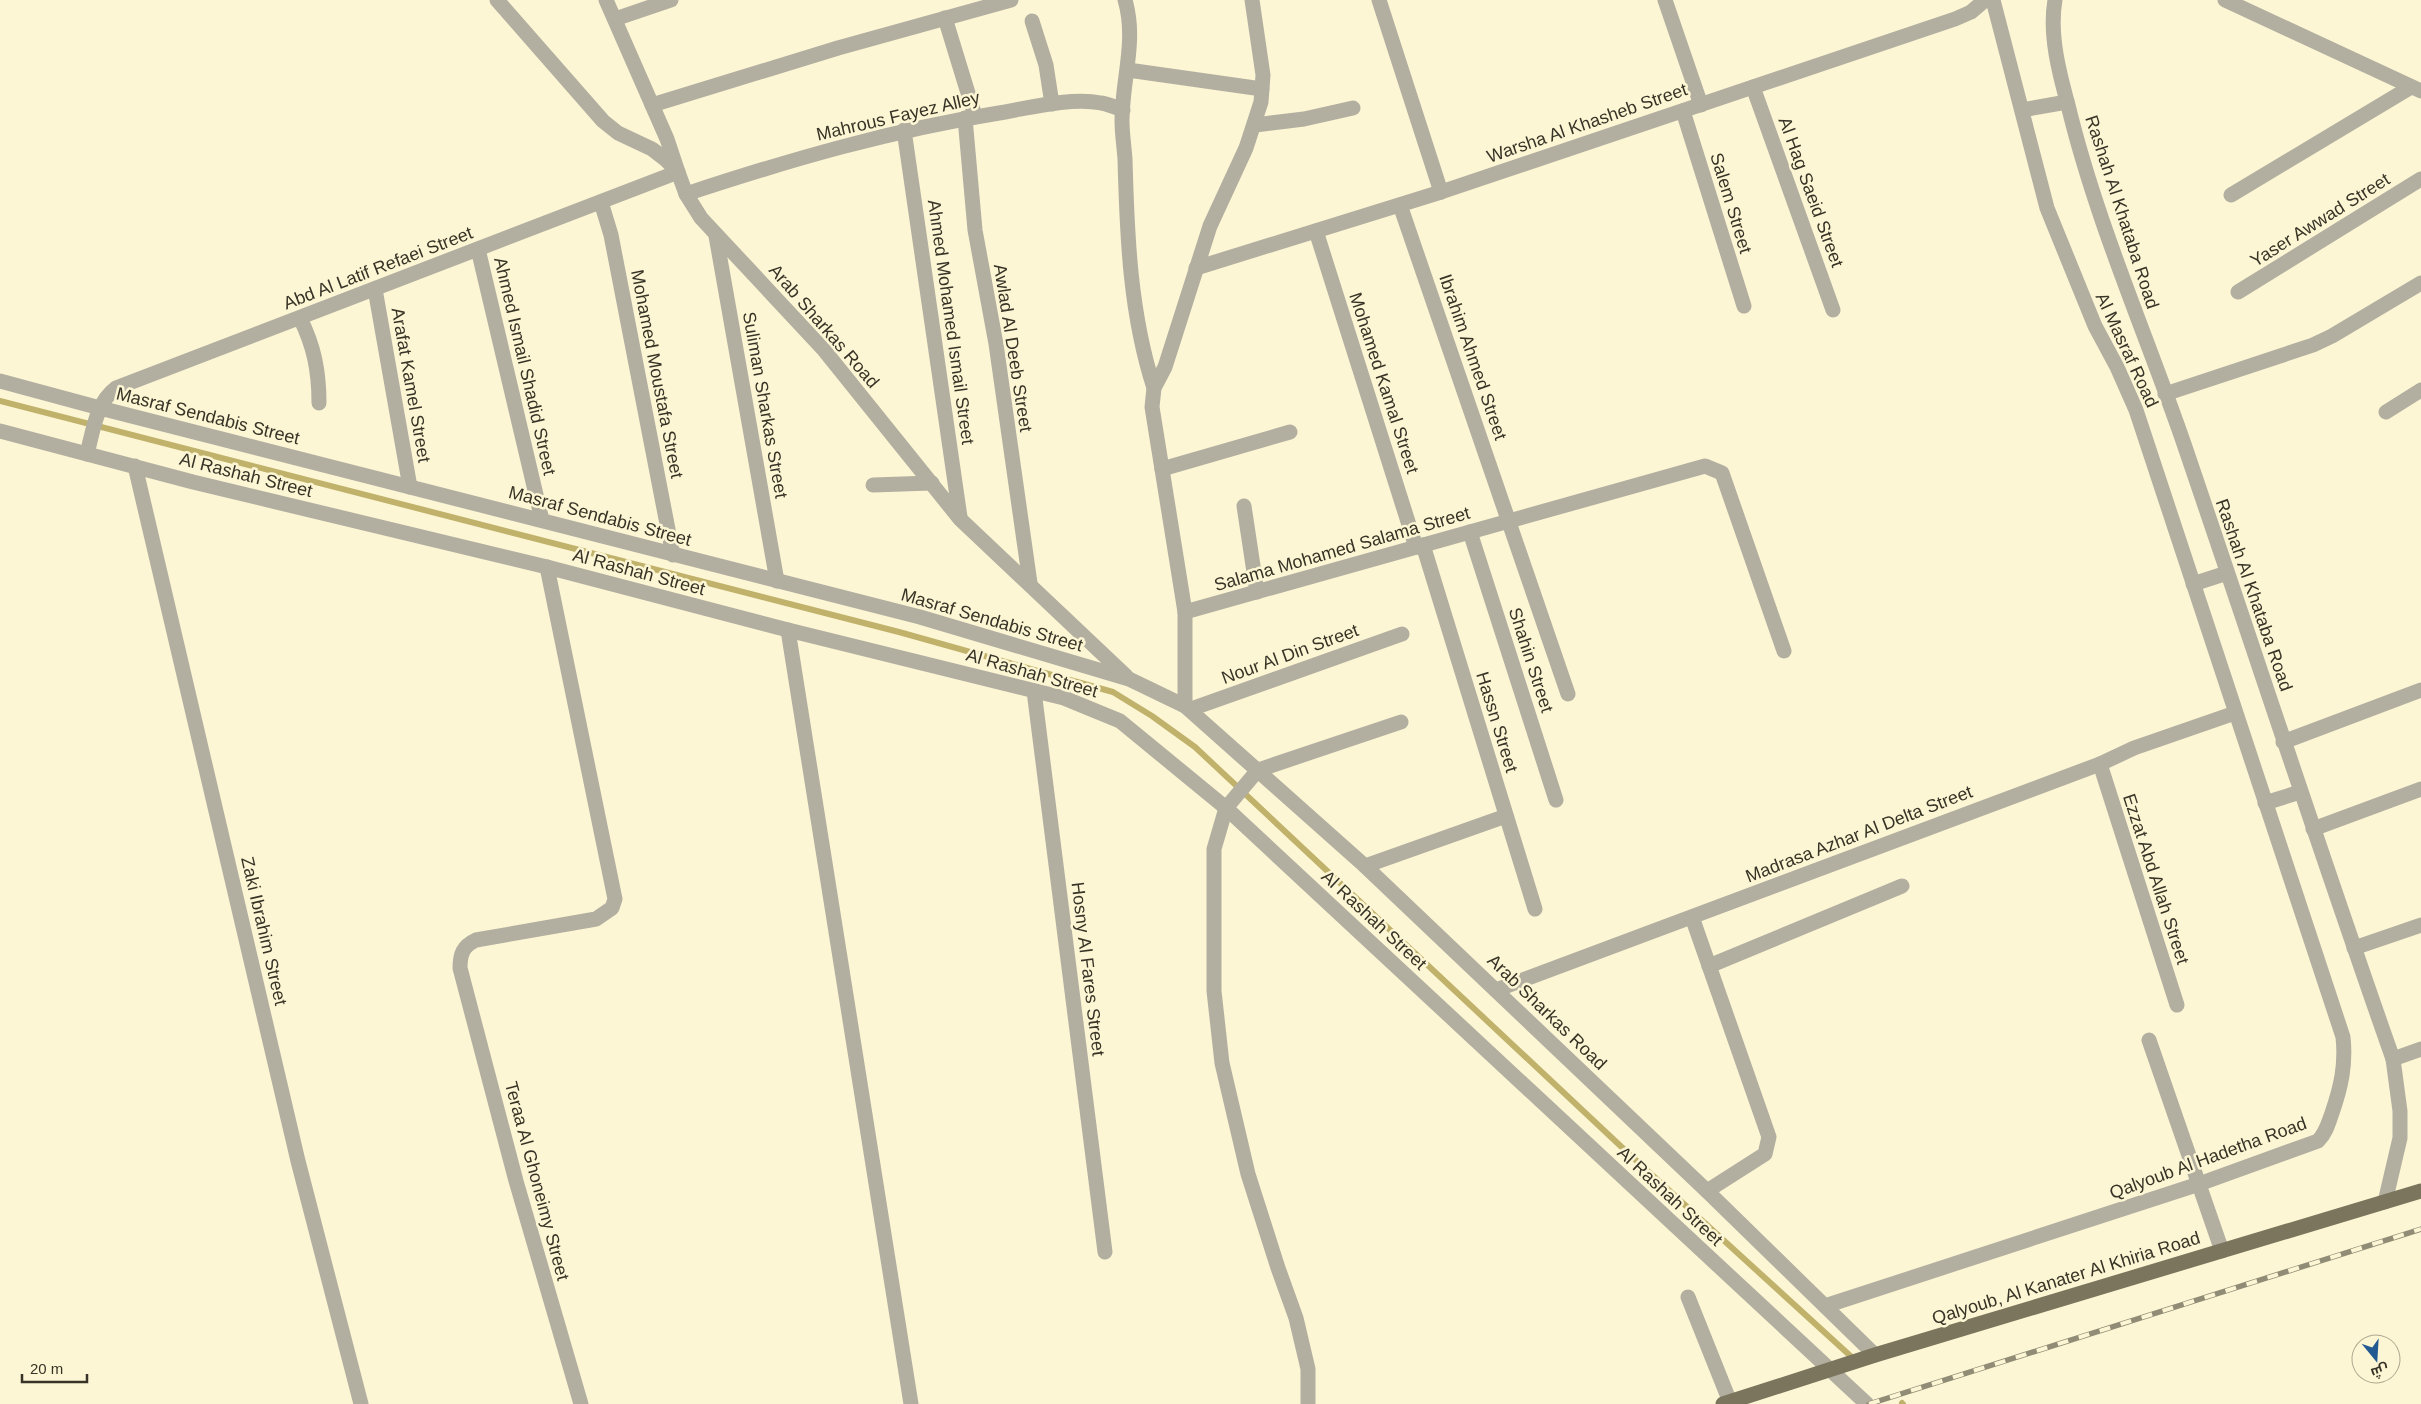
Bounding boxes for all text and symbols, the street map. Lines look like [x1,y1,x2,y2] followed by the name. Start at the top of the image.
[1484,79,1690,167] street label: Warsha Al Khasheb Street
[814,87,982,145] street label: Mahrous Fayez Alley
[2081,113,2163,311] street label: Rashah Al Khataba Road
[1775,114,1847,270] street label: Al Hag Saeid Street
[1706,150,1756,256] street label: Salem Street
[2247,169,2393,271] street label: Yaser Awwad Street
[924,198,978,446] street label: Ahmed Mohamed Ismail Street
[281,223,475,313] street label: Abd Al Latif Refaei Street
[490,255,560,477] street label: Ahmed Ismail Shadid Street
[765,260,883,392] street label: Arab Sharkas Road
[990,263,1036,433] street label: Awlad Al Deeb Street
[627,268,687,480] street label: Mohamed Moustafa Street
[1435,271,1511,443] street label: Ibrahim Ahmed Street
[1345,290,1423,476] street label: Mohamed Kamal Street
[2092,290,2162,410] street label: Al Masraf Road
[388,306,434,464] street label: Arafat Kamel Street
[739,310,791,500] street label: Suliman Sharkas Street
[114,384,302,448] street label: Masraf Sendabis Street
[178,449,314,501] street label: Al Rashah Street
[507,482,693,550] street label: Masraf Sendabis Street
[2212,496,2296,694] street label: Rashah Al Khataba Road
[1212,503,1472,595] street label: Salama Mohamed Salama Street
[571,545,707,599] street label: Al Rashah Street
[899,584,1085,656] street label: Masraf Sendabis Street
[1505,605,1557,715] street label: Shahin Street
[1219,620,1361,688] street label: Nour Al Din Street
[964,645,1100,701] street label: Al Rashah Street
[1472,669,1522,775] street label: Hassn Street
[1743,781,1975,887] street label: Madrasa Azhar Al Delta Street
[2119,791,2193,967] street label: Ezzat Abd Allah Street
[237,855,291,1007] street label: Zaki Ibrahim Street
[1317,866,1431,974] street label: Al Rashah Street
[1067,881,1109,1057] street label: Hosny Al Fares Street
[1484,950,1610,1074] street label: Arab Sharkas Road
[501,1079,573,1283] street label: Teraa Al Ghoneimy Street
[2107,1113,2309,1203] street label: Qalyoub Al Hadetha Road
[1613,1142,1727,1250] street label: Al Rashah Street
[1930,1228,2202,1328] street label: Qalyoub, Al Kanater Al Khiria Road
[2351,1334,2401,1384] north arrow
[22,1352,88,1384] scale bar
[30,1360,63,1377] text: 20 m
[2369,1360,2391,1382] text: ش

